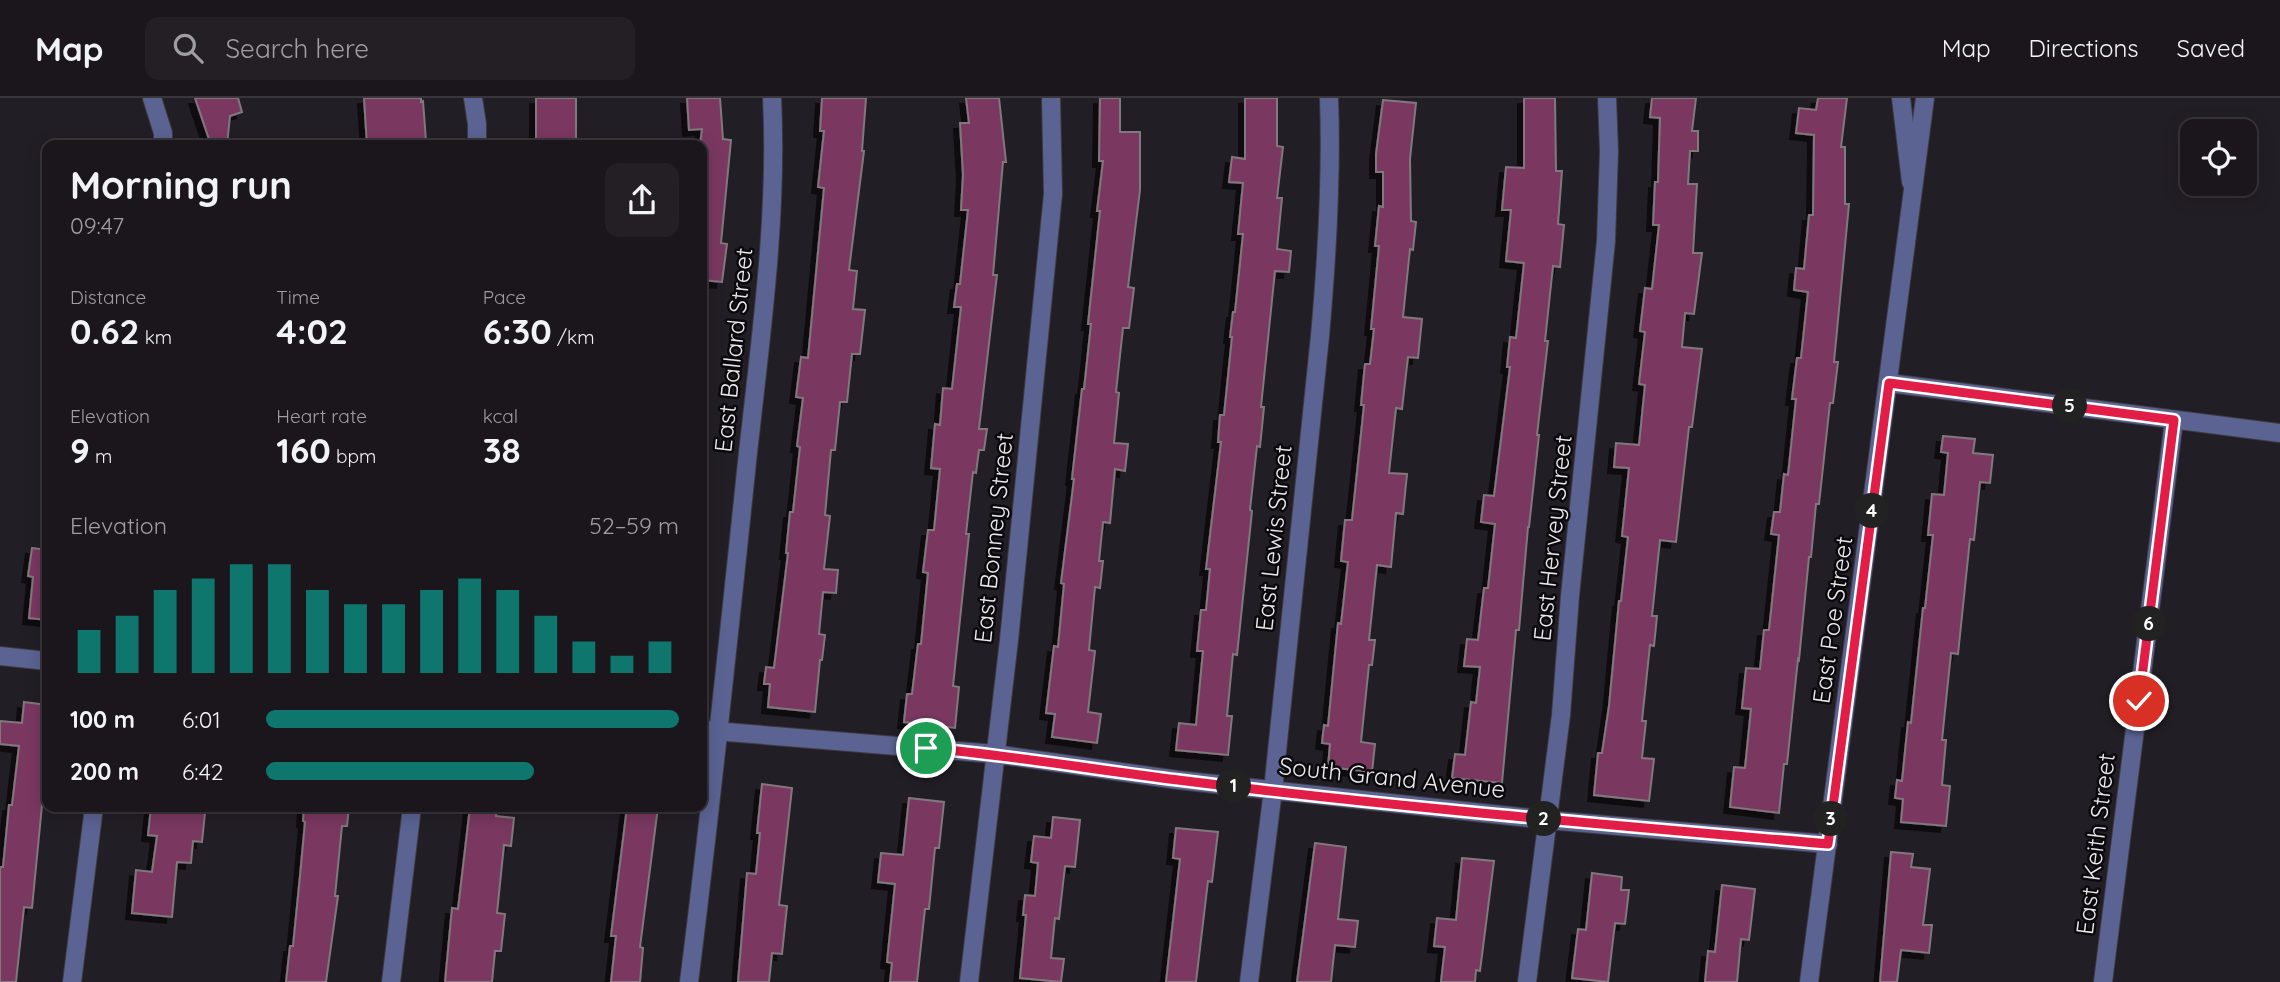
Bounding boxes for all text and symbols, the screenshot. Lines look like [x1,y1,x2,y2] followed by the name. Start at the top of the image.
[145,17,635,80] search box
[35,28,103,69] text: Map
[169,29,207,67] icon: search
[225,32,369,65] text: Search here
[1942,33,1991,63] text: Map
[2029,33,2139,63] text: Directions
[2177,33,2245,63] text: Saved
[2180,119,2257,196] map controls
[2180,119,2257,196] button: locate
[70,161,292,209] text: Morning run
[605,163,679,237] button: share
[70,211,124,240] text: 09:47
[707,246,759,454] street label: East Ballard Street
[70,285,146,309] text: Distance
[276,285,320,309] text: Time
[483,285,526,309] text: Pace
[70,309,139,353] text: 0.62
[276,309,348,353] text: 4:02
[483,309,552,353] text: 6:30
[139,325,172,349] text: km
[552,325,594,349] text: /km
[2052,388,2088,424] pin: 5
[2064,393,2075,417] text: 5
[70,404,150,428] text: Elevation
[276,404,367,428] text: Heart rate
[483,404,518,428] text: kcal
[70,428,90,472] text: 9
[276,428,331,472] text: 160
[483,428,521,472] text: 38
[967,431,1019,644] street label: East Bonney Street
[1526,433,1578,642] street label: East Hervey Street
[1248,443,1298,632] street label: East Lewis Street
[90,444,112,468] text: m
[331,444,376,468] text: bpm
[1854,494,1890,528] pin: 4
[1866,498,1877,522] text: 4
[70,511,167,540] text: Elevation
[589,511,679,540] text: 52–59 m
[1805,534,1859,705] street label: East Poe Street
[2132,606,2166,642] pin: 6
[2143,611,2154,635] text: 6
[2109,671,2169,731] pin
[2120,682,2158,720] icon: check
[70,705,135,734] text: 100 m
[182,705,221,734] text: 6:01
[896,718,956,778] pin
[907,729,945,767] icon: arrive
[1278,750,1507,804] street label: South Grand Avenue
[2069,752,2121,936] street label: East Keith Street
[70,757,139,786] text: 200 m
[182,757,224,786] text: 6:42
[1216,768,1252,804] pin: 1
[1230,773,1237,797] text: 1
[1526,802,1562,836] pin: 2
[1814,802,1848,836] pin: 3
[1538,806,1549,830] text: 2
[1825,806,1836,830] text: 3

